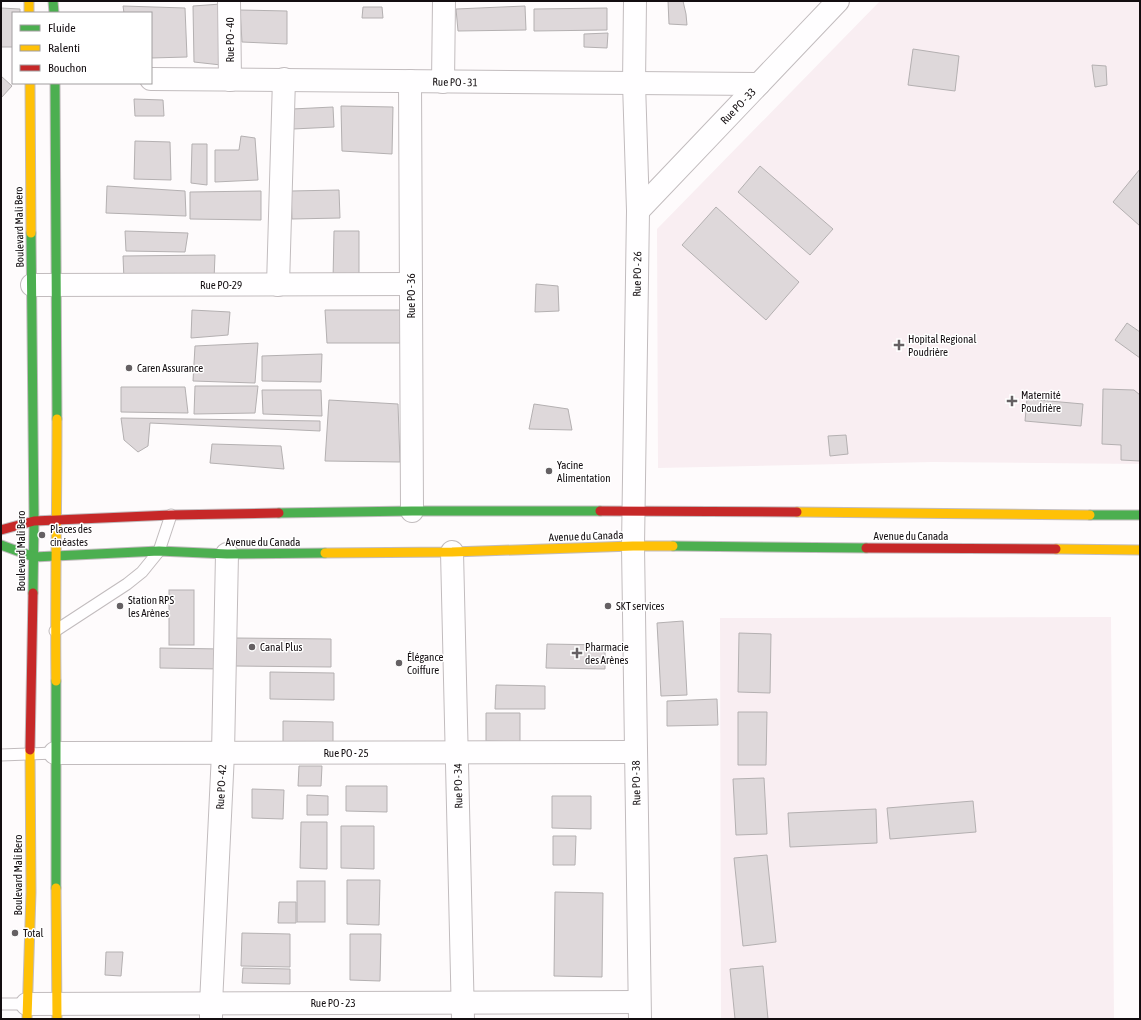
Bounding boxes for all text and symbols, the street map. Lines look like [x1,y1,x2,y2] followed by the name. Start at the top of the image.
[12,12,152,84] legend
[224,17,236,63] street label: Rue PO - 40
[48,21,76,35] text: Fluide
[48,41,80,55] text: Ralenti
[48,61,87,75] text: Bouchon
[432,76,478,88] street label: Rue PO - 31
[718,86,758,126] street label: Rue PO - 33
[12,186,26,268] street label: Boulevard Mali Bero
[631,251,643,297] street label: Rue PO - 26
[405,273,417,319] street label: Rue PO - 36
[200,279,242,291] street label: Rue PO-29
[908,333,976,358] place label: Hopital Regional Poudrière
[893,339,905,351] marker: Hopital Regional Poudrière
[137,362,203,374] place label: Caren Assurance
[124,363,134,373] marker: Caren Assurance
[1021,389,1061,414] place label: Maternité Poudrière
[1006,395,1018,407] marker: Maternité Poudrière
[557,459,611,484] place label: Yacine Alimentation
[544,466,554,476] marker: Yacine Alimentation
[15,511,27,591] street label: Boulevard Mali Bero
[50,523,92,548] place label: Places des cinéastes
[548,529,624,543] street label: Avenue du Canada
[37,530,47,540] marker: Places des cinéastes
[874,530,948,542] street label: Avenue du Canada
[226,536,300,548] street label: Avenue du Canada
[128,594,175,619] place label: Station RPS les Arènes
[616,600,665,612] place label: SKT services
[115,601,125,611] marker: Station RPS les Arènes
[603,601,613,611] marker: SKT services
[260,641,303,653] place label: Canal Plus
[585,641,629,666] place label: Pharmacie des Arènes
[247,642,257,652] marker: Canal Plus
[572,648,582,658] marker: Pharmacie des Arènes
[407,651,444,676] place label: Élégance Coiffure
[394,658,404,668] marker: Élégance Coiffure
[323,747,369,759] street label: Rue PO - 25
[630,760,642,806] street label: Rue PO - 38
[452,763,464,809] street label: Rue PO - 34
[214,764,228,810] street label: Rue PO - 42
[12,835,24,915] street label: Boulevard Mali Bero
[23,927,44,939] place label: Total
[10,928,20,938] marker: Total
[310,997,356,1009] street label: Rue PO - 23

